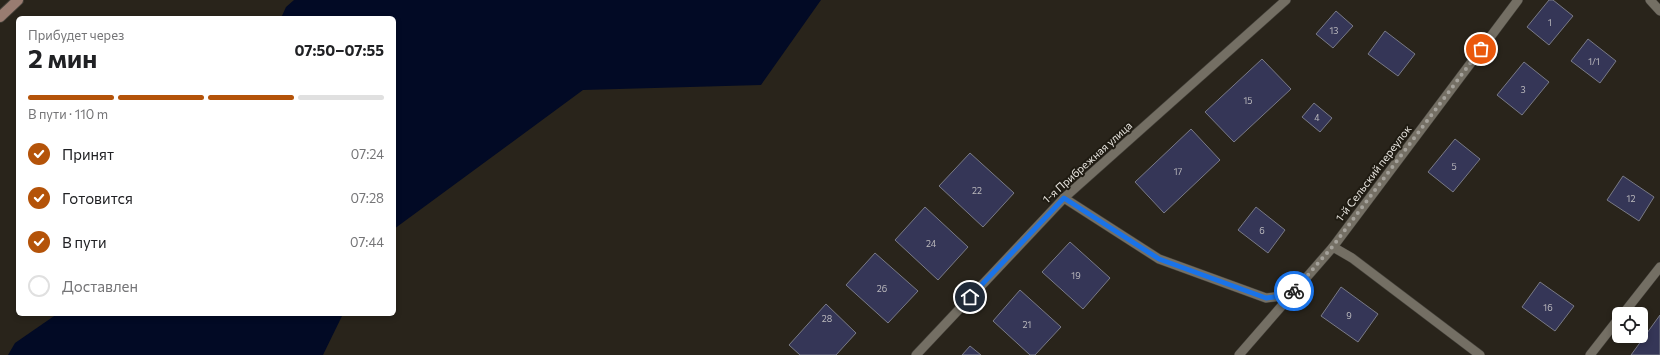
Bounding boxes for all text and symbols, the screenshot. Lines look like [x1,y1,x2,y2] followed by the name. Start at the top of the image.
[1548,17,1552,28] house number: 1
[1330,25,1338,36] house number: 13
[28,27,124,43] text: Прибудет через
[1464,32,1498,66] pin
[1470,38,1492,60] icon: bag
[295,41,384,59] text: 07:50–07:55
[28,42,97,73] text: 2 мин
[1588,56,1600,67] house number: 1/1
[1520,84,1526,95] house number: 3
[1243,95,1253,106] house number: 15
[28,106,108,122] text: В пути · 110 m
[1314,112,1320,123] house number: 4
[1040,118,1134,206] street label: 1-я Прибрежная улица
[1332,122,1414,224] street label: 1-й Сельский переулок
[28,143,50,165] icon: check
[62,145,114,163] text: Принят
[351,146,384,162] text: 07:24
[1451,161,1457,172] house number: 5
[1174,166,1183,177] house number: 17
[972,185,982,196] house number: 22
[28,187,50,209] icon: check
[62,189,133,207] text: Готовится
[351,190,384,206] text: 07:28
[1627,193,1635,204] house number: 12
[1259,225,1265,236] house number: 6
[28,231,50,253] icon: check
[62,233,107,251] text: В пути
[350,234,384,250] text: 07:44
[926,238,937,249] house number: 24
[1071,270,1081,281] house number: 19
[1274,271,1314,311] courier
[62,277,138,295] text: Доставлен
[953,280,987,314] pin
[1283,280,1305,302] icon: bike
[877,283,887,294] house number: 26
[959,286,981,308] icon: home
[1543,302,1553,313] house number: 16
[1612,307,1648,343] map controls
[1612,307,1648,343] button: locate
[1346,310,1352,321] house number: 9
[822,313,832,324] house number: 28
[1023,319,1031,330] house number: 21

